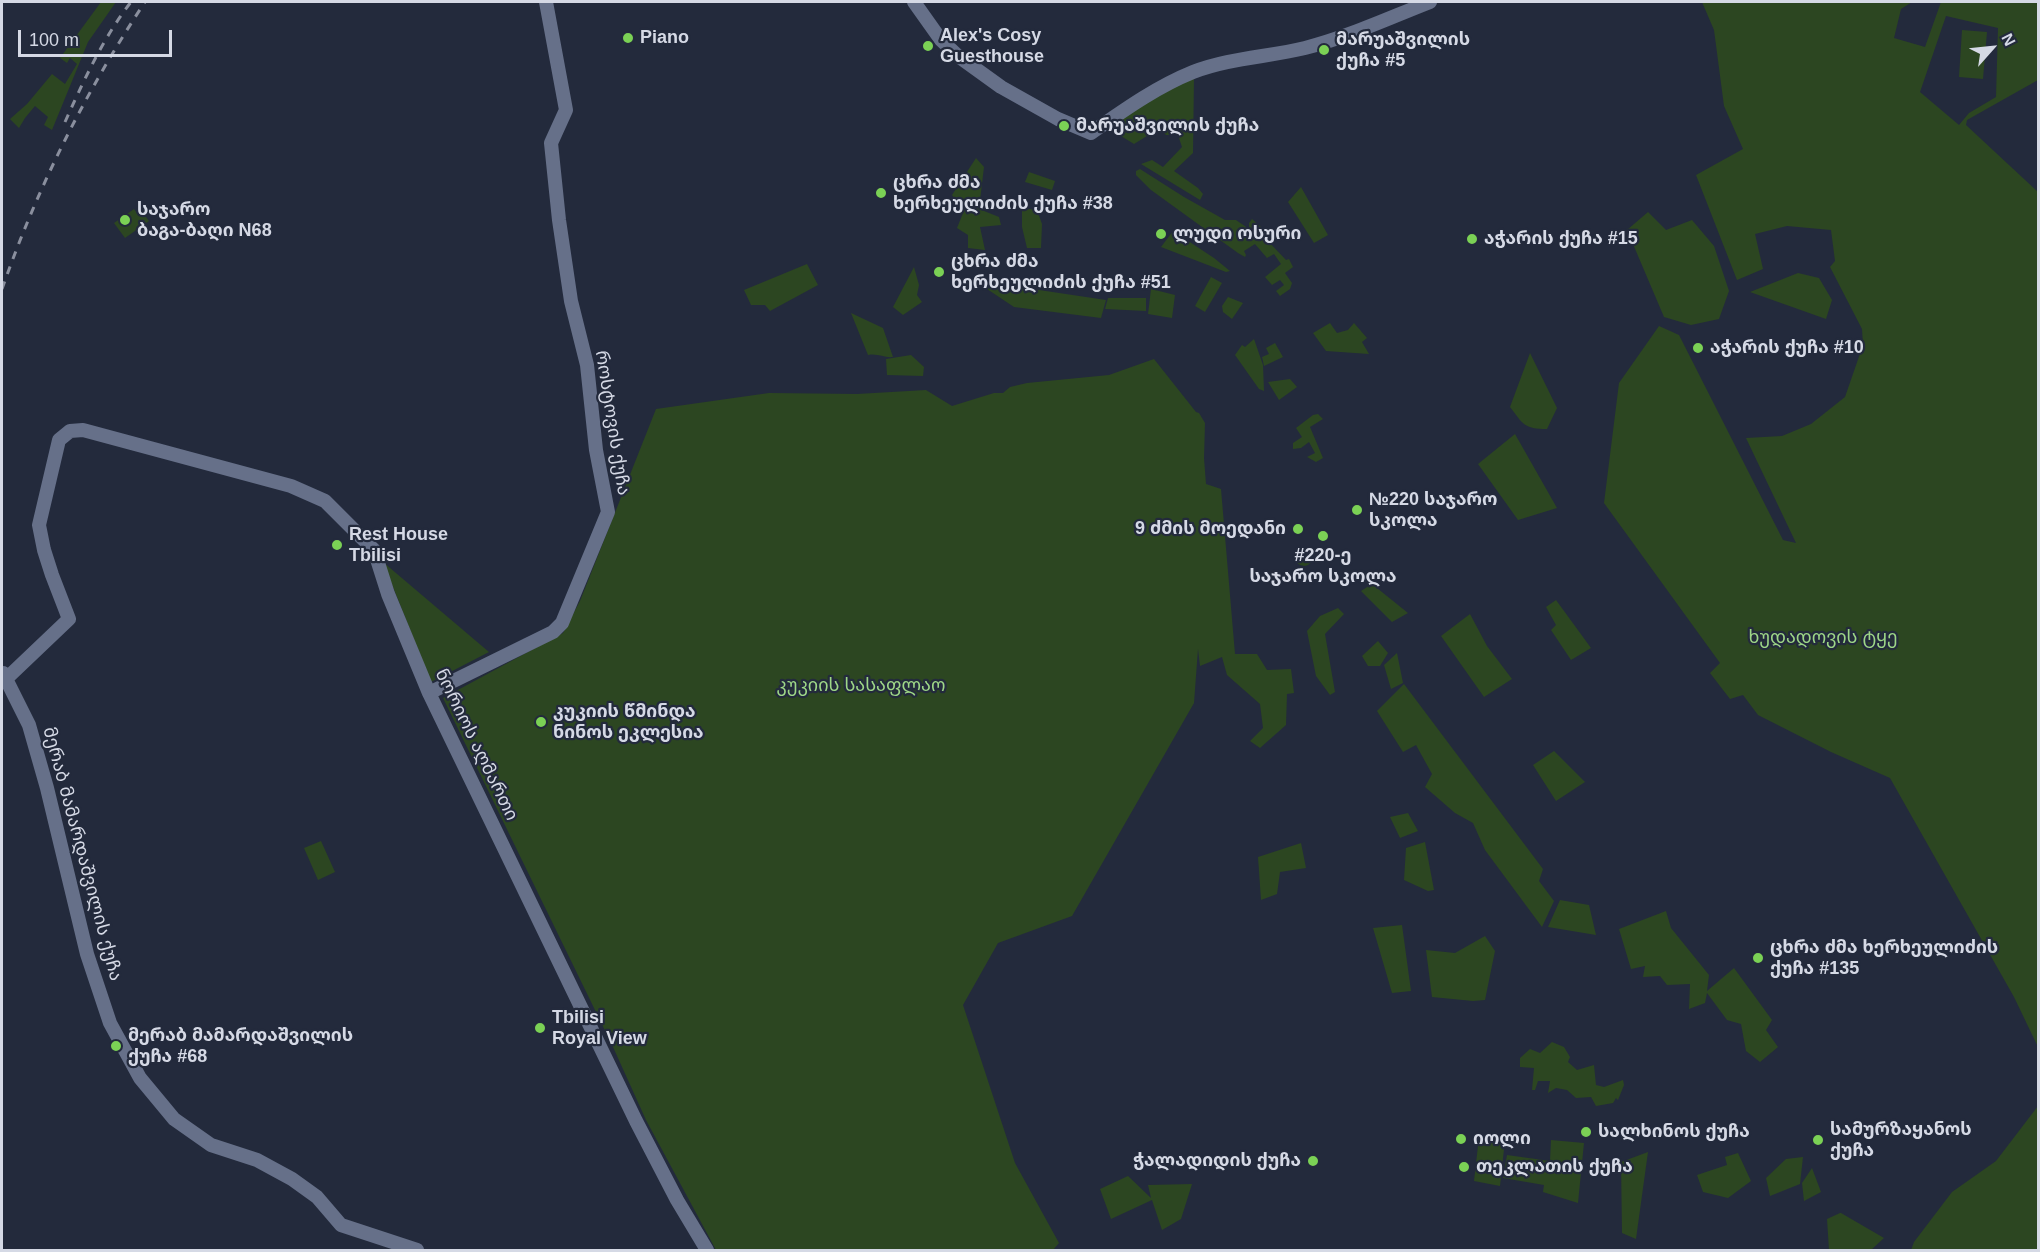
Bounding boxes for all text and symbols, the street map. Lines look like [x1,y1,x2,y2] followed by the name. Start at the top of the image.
[21,18,176,56] scale bar
[1962,18,2022,78] north arrow
[940,25,1044,68] place label: Alex's Cosy Guesthouse
[640,27,689,49] place label: Piano
[1336,29,1470,72] place label: მარუაშვილის ქუჩა #5
[29,30,79,50] text: 100 m
[621,31,635,45] marker: Piano
[1998,31,2019,49] text: N
[921,39,935,53] marker: Alex's Cosy Guesthouse
[1317,43,1331,57] marker: მარუაშვილის ქუჩა #5
[1076,115,1259,137] place label: მარუაშვილის ქუჩა
[1057,119,1071,133] marker: მარუაშვილის ქუჩა
[893,172,1113,214] place label: ცხრა ძმა ხერხეულიძის ქუჩა #38
[874,186,888,200] marker: ცხრა ძმა ხერხეულიძის ქუჩა #38
[137,199,272,242] place label: საჯარო ბაგა-ბაღი N68
[118,213,132,227] marker: საჯარო ბაგა-ბაღი N68
[1173,223,1302,245] place label: ლუდი ოსური
[1154,227,1168,241] marker: ლუდი ოსური
[1484,228,1638,250] place label: აჭარის ქუჩა #15
[1465,232,1479,246] marker: აჭარის ქუჩა #15
[951,251,1171,294] place label: ცხრა ძმა ხერხეულიძის ქუჩა #51
[932,265,946,279] marker: ცხრა ძმა ხერხეულიძის ქუჩა #51
[1710,337,1864,359] place label: აჭარის ქუჩა #10
[1691,341,1705,355] marker: აჭარის ქუჩა #10
[590,349,634,497] street label: როსტოვის ქუჩა
[1369,489,1498,532] place label: №220 საჯარო სკოლა
[1350,503,1364,517] marker: №220 საჯარო სკოლა
[1135,518,1286,540] place label: 9 ძმის მოედანი
[1291,522,1305,536] marker: 9 ძმის მოედანი
[349,524,448,566] place label: Rest House Tbilisi
[1316,529,1330,543] marker: #220-ე საჯარო სკოლა
[330,538,344,552] marker: Rest House Tbilisi
[1249,545,1397,588] place label: #220-ე საჯარო სკოლა
[1748,627,1898,649] park label: ხუდადოვის ტყე
[430,666,522,824] street label: ნორიოს აღმართი
[777,675,945,697] park label: კუკიის სასაფლაო
[553,701,704,744] place label: კუკიის წმინდა ნინოს ეკლესია
[534,715,548,729] marker: კუკიის წმინდა ნინოს ეკლესია
[38,725,126,983] street label: მერაბ მამარდაშვილის ქუჩა
[1770,937,1998,980] place label: ცხრა ძმა ხერხეულიძის ქუჩა #135
[1751,951,1765,965] marker: ცხრა ძმა ხერხეულიძის ქუჩა #135
[552,1007,647,1050] place label: Tbilisi Royal View
[533,1021,547,1035] marker: Tbilisi Royal View
[128,1025,353,1068] place label: მერაბ მამარდაშვილის ქუჩა #68
[109,1039,123,1053] marker: მერაბ მამარდაშვილის ქუჩა #68
[1830,1119,1972,1162] place label: სამურზაყანოს ქუჩა
[1598,1121,1750,1143] place label: სალხინოს ქუჩა
[1579,1125,1593,1139] marker: სალხინოს ქუჩა
[1473,1128,1531,1150] place label: იოლი
[1454,1132,1468,1146] marker: იოლი
[1811,1133,1825,1147] marker: სამურზაყანოს ქუჩა
[1133,1150,1301,1172] place label: ჭალადიდის ქუჩა
[1306,1154,1320,1168] marker: ჭალადიდის ქუჩა
[1476,1156,1633,1178] place label: თეკლათის ქუჩა
[1457,1160,1471,1174] marker: თეკლათის ქუჩა

